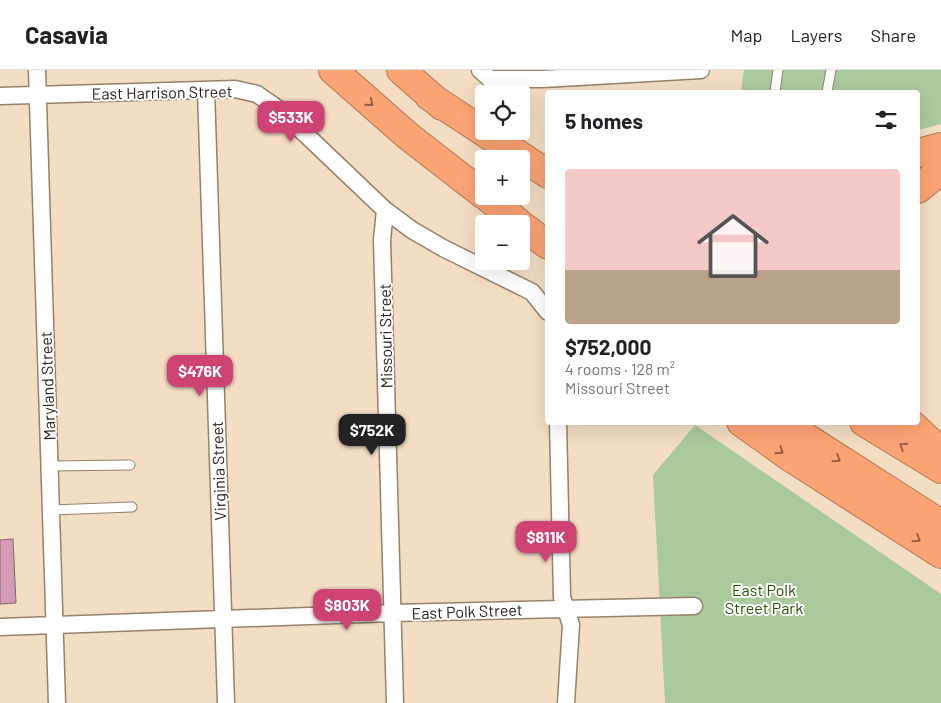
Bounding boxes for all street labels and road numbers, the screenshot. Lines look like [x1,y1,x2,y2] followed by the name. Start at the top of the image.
[91,81,233,103] street label: East Harrison Street
[375,283,395,389] street label: Missouri Street
[36,331,58,441] street label: Maryland Street
[207,421,229,521] street label: Virginia Street
[411,600,523,622] street label: East Polk Street

